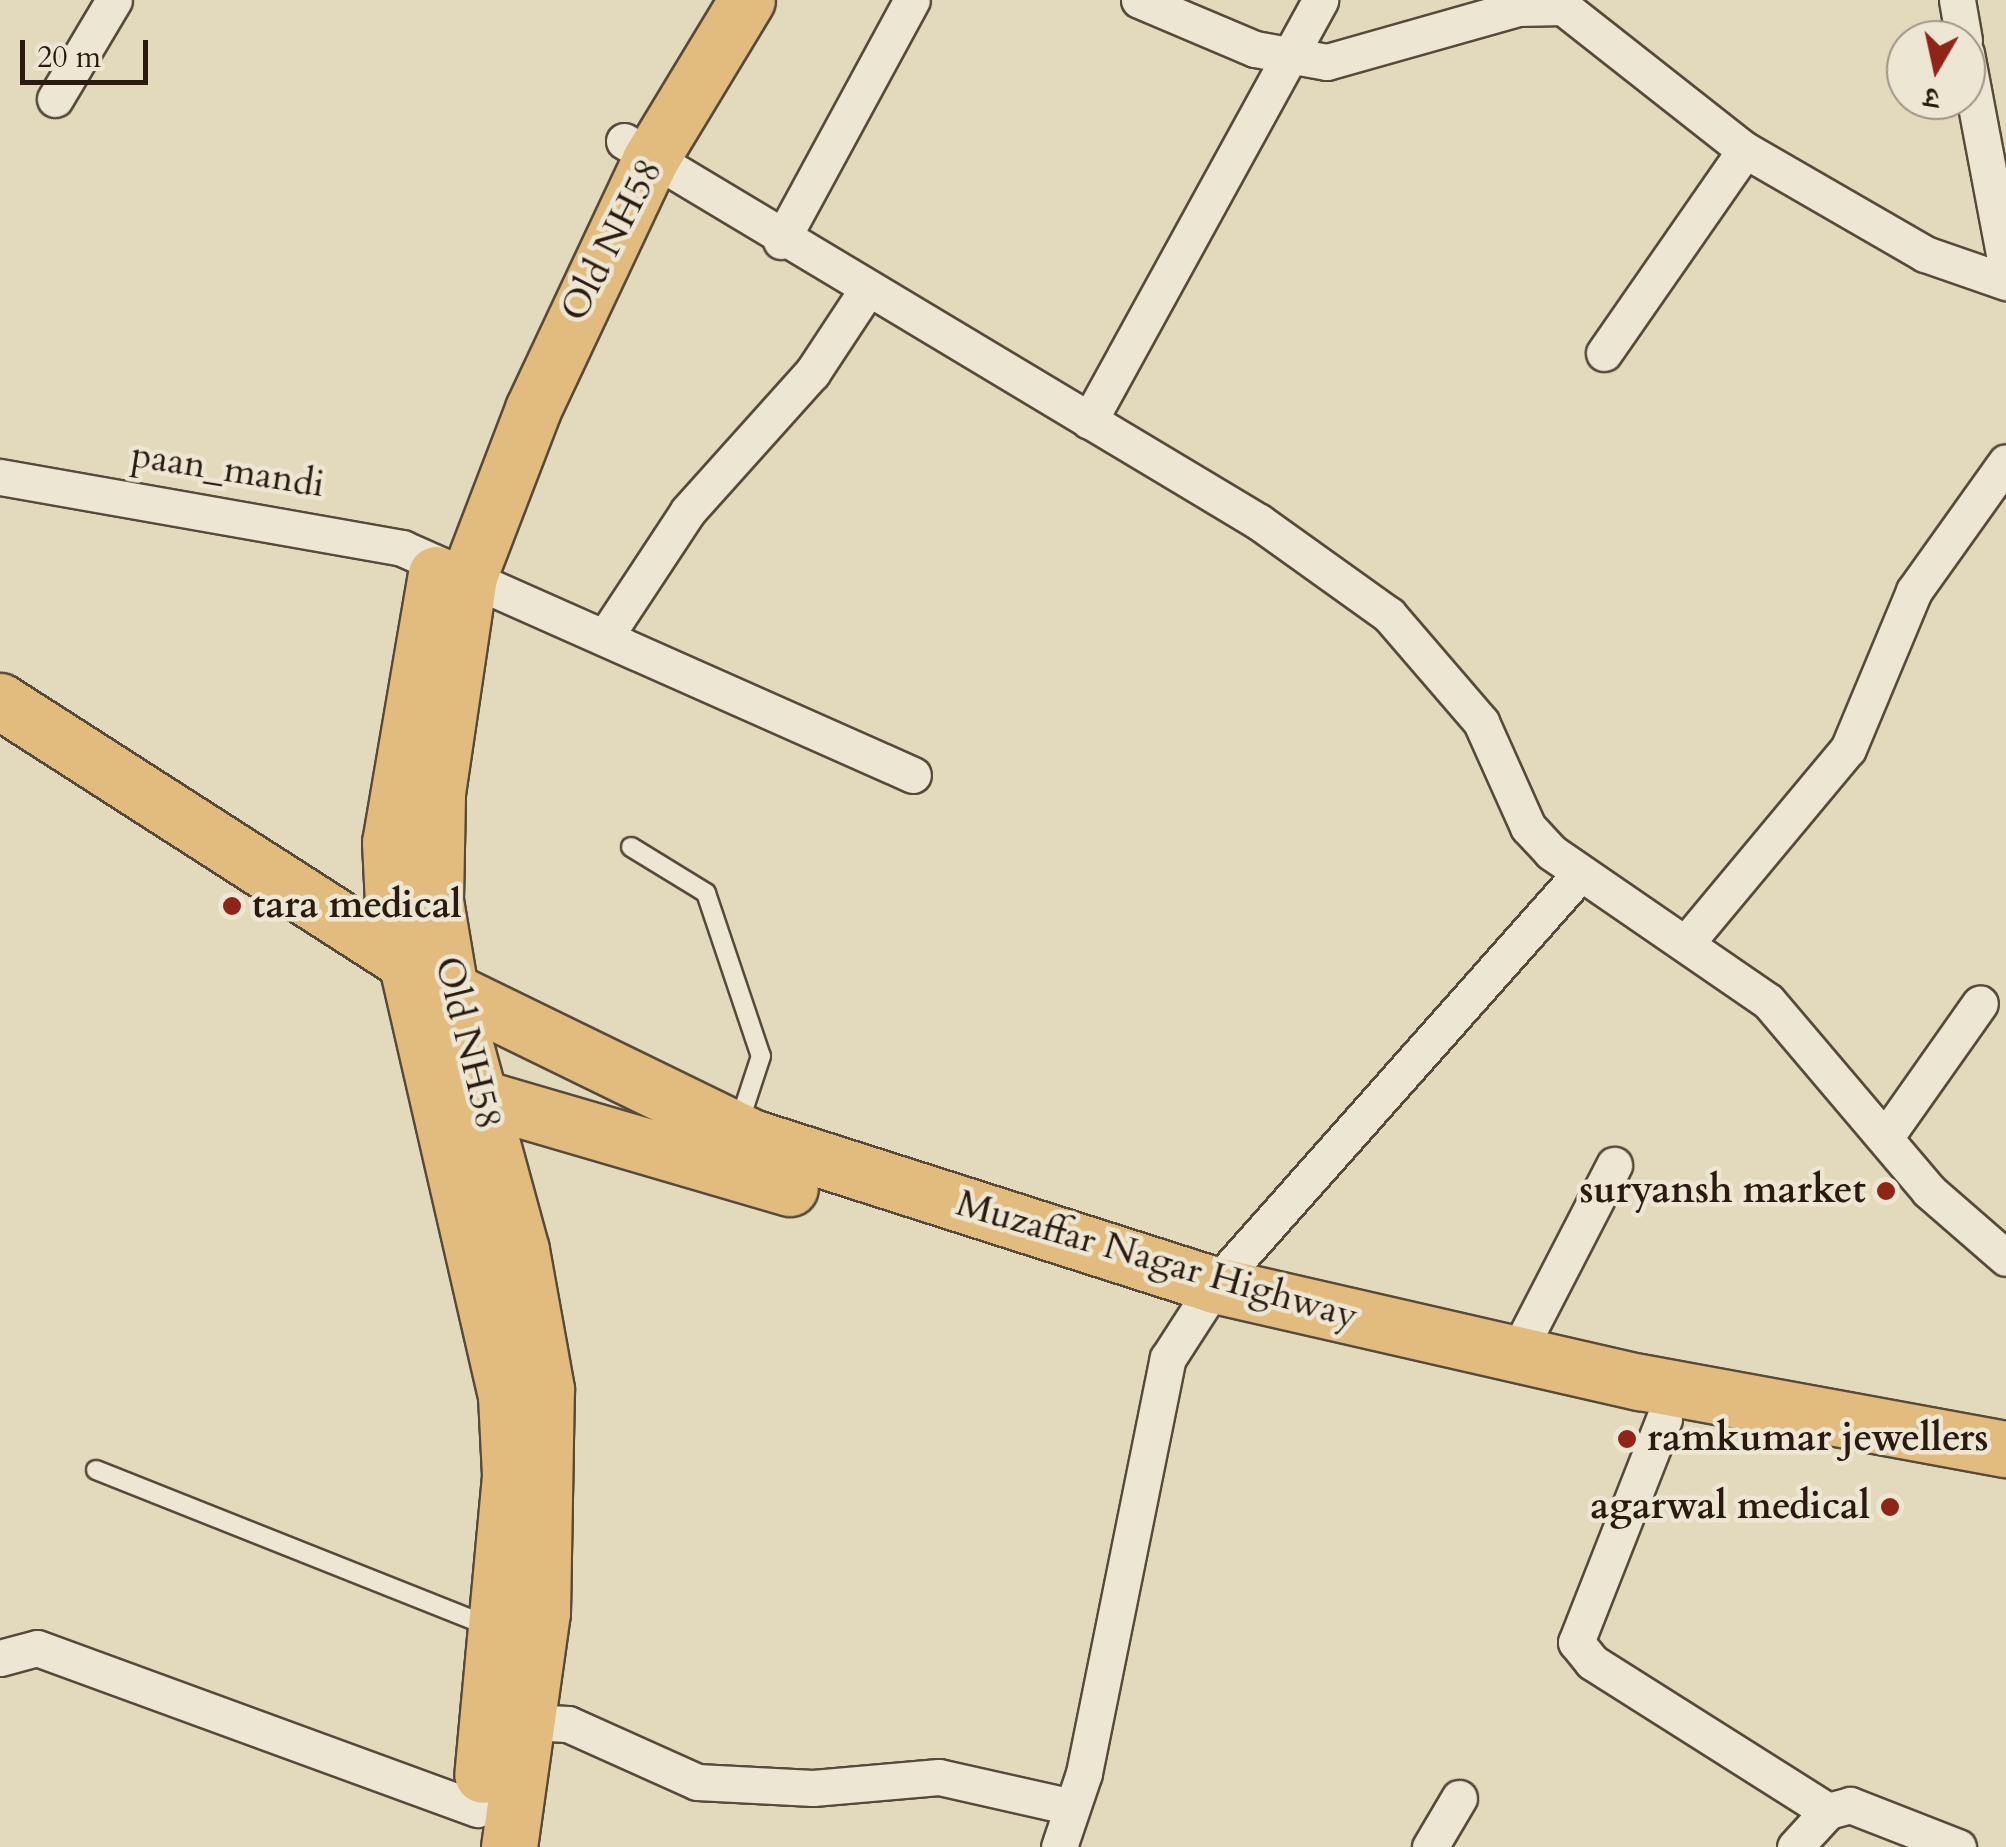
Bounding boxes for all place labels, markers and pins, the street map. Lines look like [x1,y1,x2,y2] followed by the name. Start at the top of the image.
[252,883,462,929] place label: tara medical
[221,895,243,917] marker: tara medical
[1580,1168,1866,1214] place label: suryansh market
[1875,1180,1897,1202] marker: suryansh market
[1647,1416,1989,1462] place label: ramkumar jewellers
[1616,1428,1638,1450] marker: ramkumar jewellers
[1590,1484,1870,1530] place label: agarwal medical
[1879,1496,1901,1518] marker: agarwal medical

